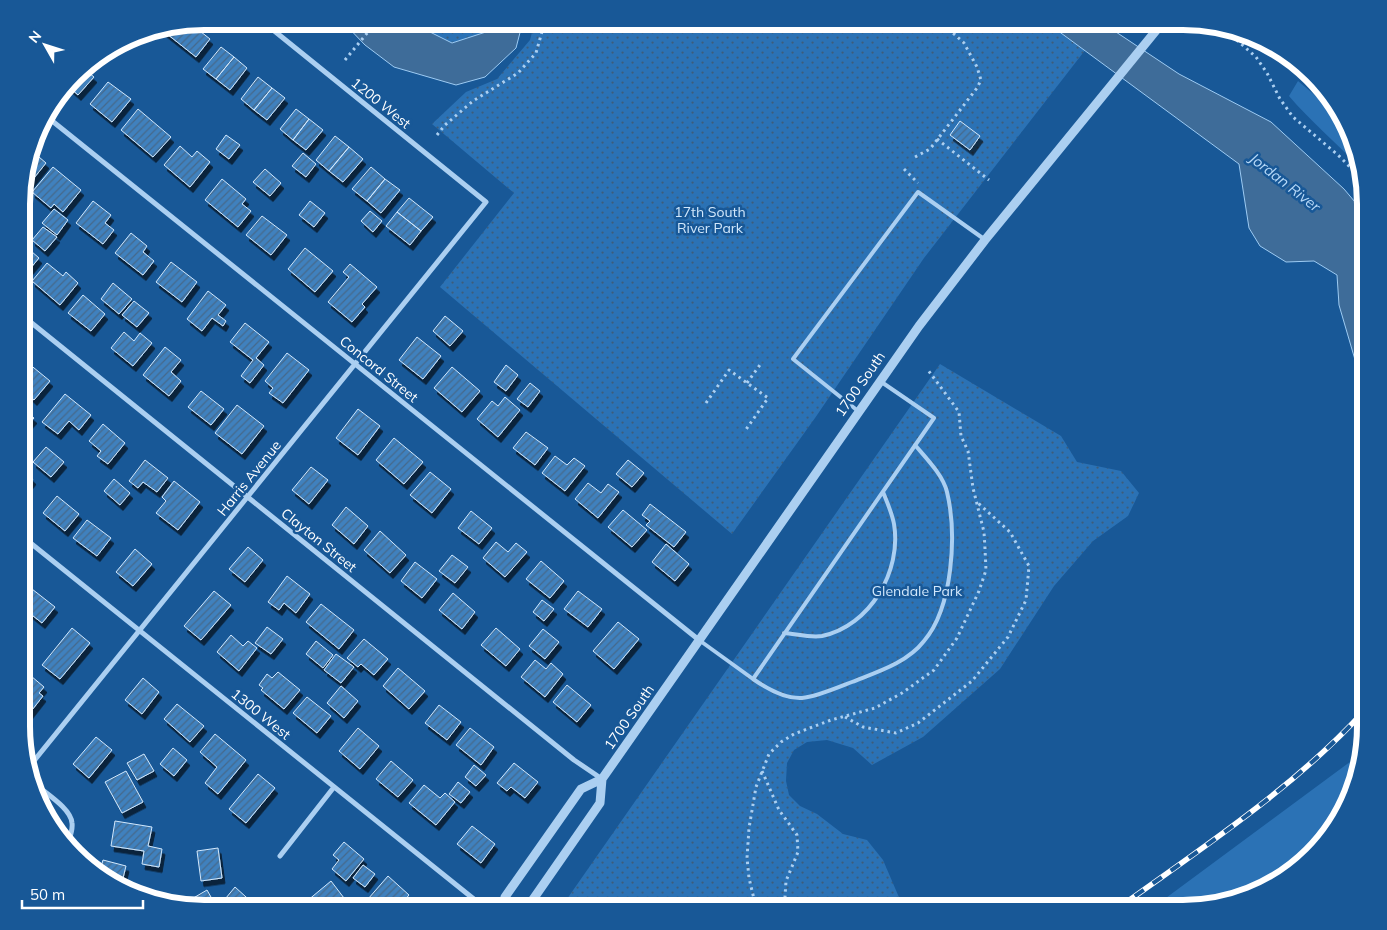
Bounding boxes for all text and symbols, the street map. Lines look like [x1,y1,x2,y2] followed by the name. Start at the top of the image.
[20,20,70,70] north arrow
[25,27,45,47] text: N
[348,74,414,133] street label: 1200 West
[1244,147,1325,216] water label: Jordan River
[674,203,746,237] park label: 17th South River Park
[336,332,422,406] street label: Concord Street
[831,348,889,420] street label: 1700 South
[213,437,285,519] street label: Harris Avenue
[278,504,361,576] street label: Clayton Street
[872,582,963,600] park label: Glendale Park
[600,681,658,753] street label: 1700 South
[228,685,294,744] street label: 1300 West
[22,878,144,910] scale bar
[30,885,65,904] text: 50 m

